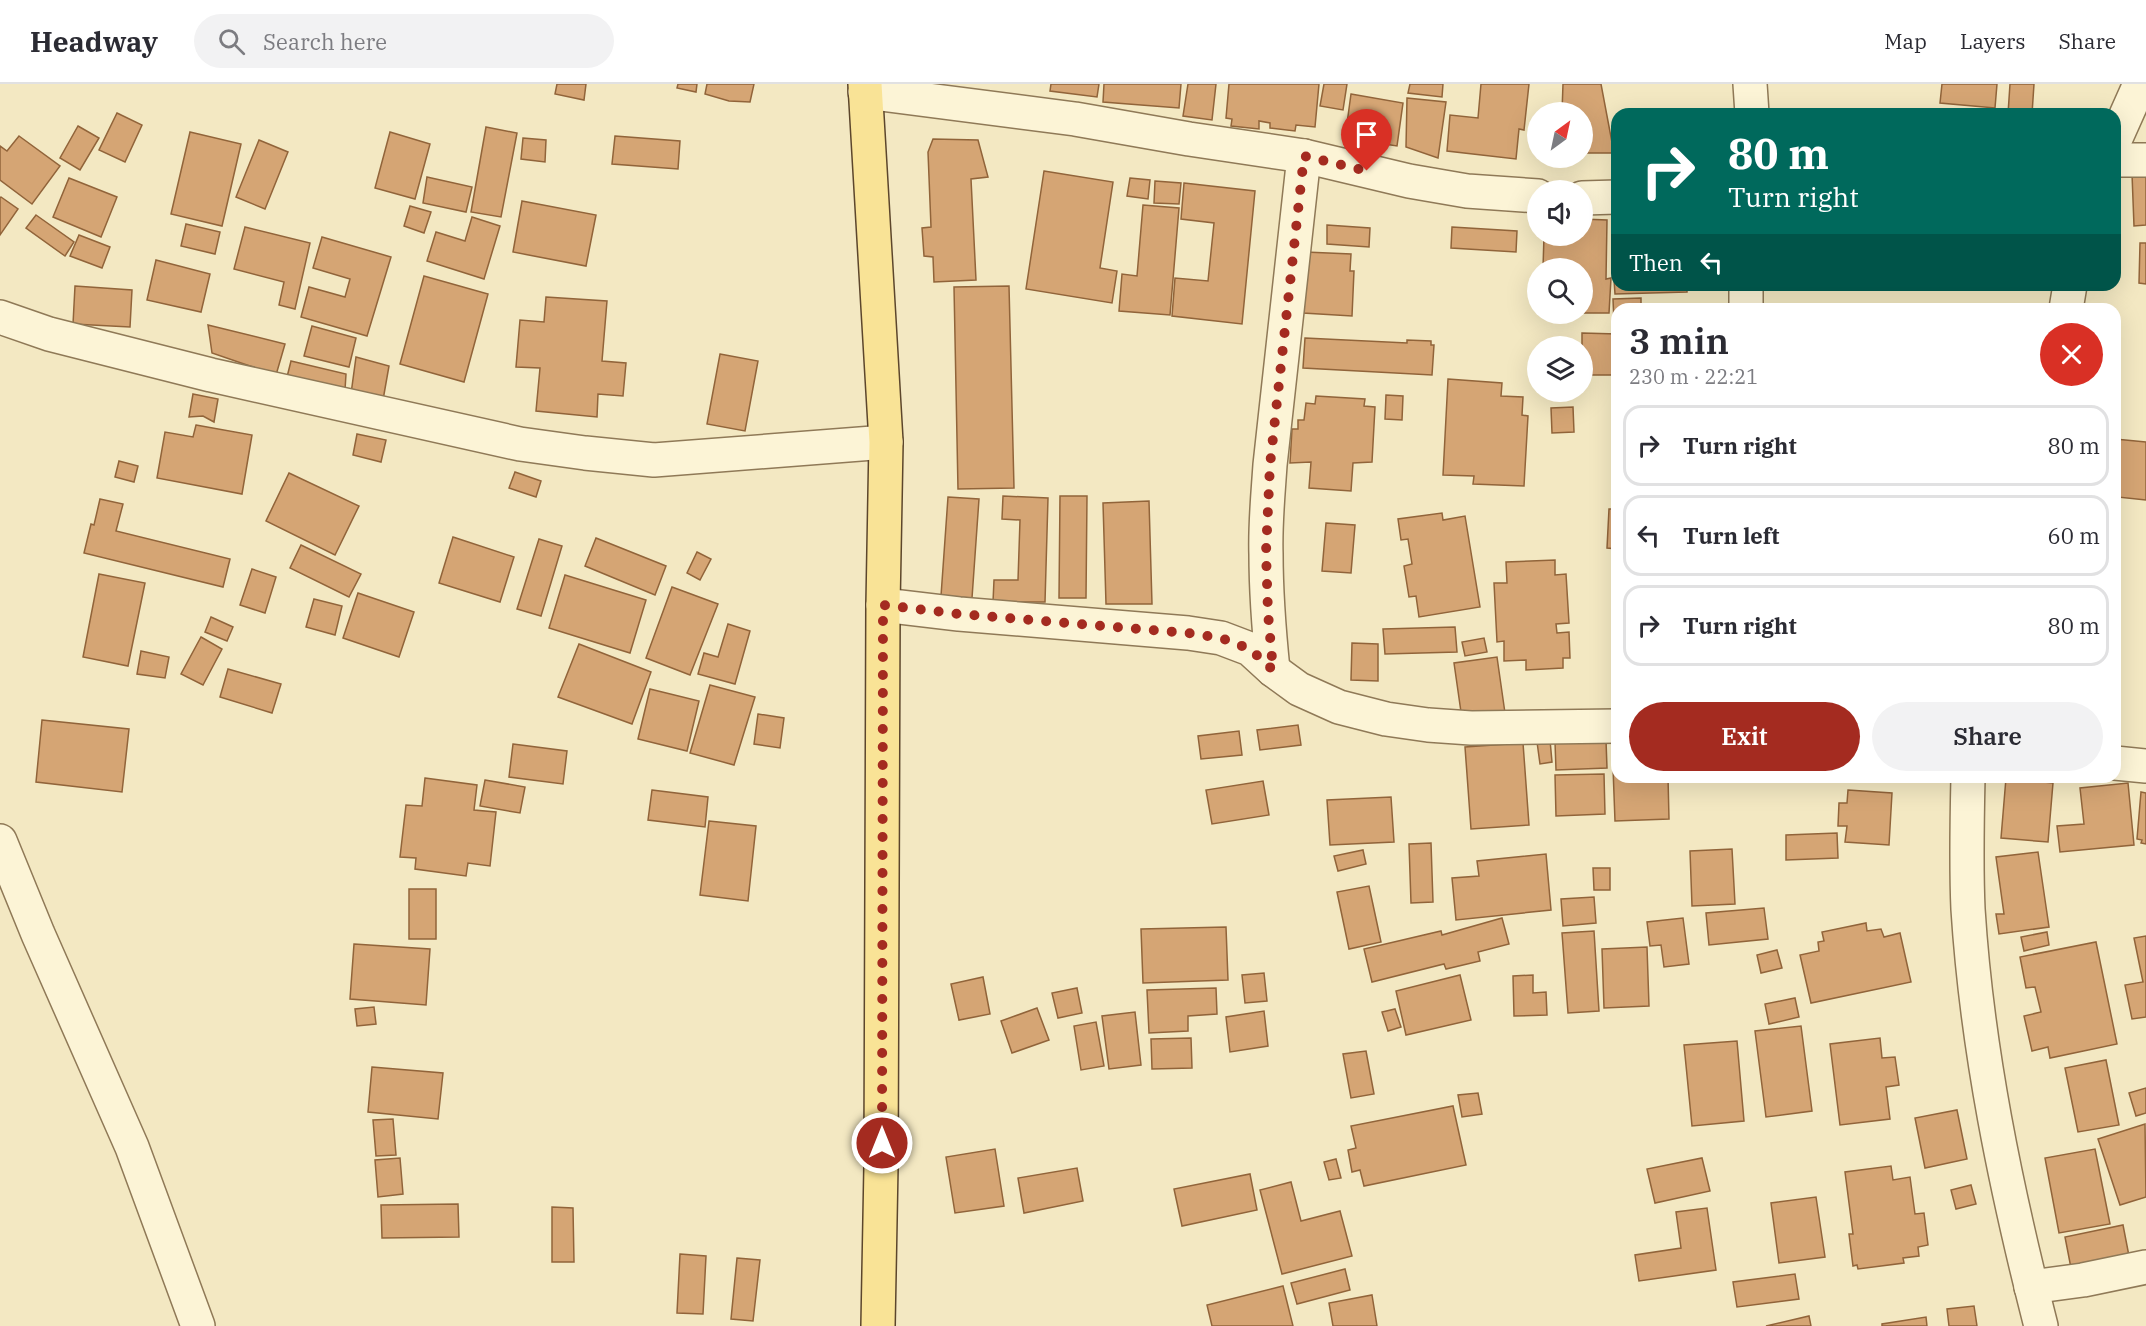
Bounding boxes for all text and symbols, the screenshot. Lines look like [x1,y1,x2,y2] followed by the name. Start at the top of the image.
[194,14,614,68] search box
[30,23,158,60] text: Headway
[215,25,248,58] icon: search
[263,27,387,56] text: Search here
[1884,27,1927,55] text: Map
[1960,27,2026,55] text: Layers
[2059,27,2116,55] text: Share
[1527,102,1593,168] north arrow
[1527,102,1593,402] map controls
[1341,109,1392,171] pin
[1350,118,1383,151] icon: arrive
[1728,126,1829,181] text: 80 m
[1629,132,1707,210] icon: right
[1728,179,1859,214] text: Turn right
[1527,180,1593,246] button: sound
[1695,246,1728,279] icon: left
[1629,248,1683,277] text: Then
[1527,258,1593,324] button: search
[1629,317,1729,364] text: 3 min
[2040,323,2103,386] button: close
[1527,336,1593,402] button: layers
[1629,363,1758,390] text: 230 m · 22:21
[1632,429,1665,462] icon: right
[1683,431,1797,460] text: Turn right
[2048,431,2100,460] text: 80 m
[1632,519,1665,552] icon: left
[1683,521,1779,550] text: Turn left
[2048,521,2100,550] text: 60 m
[1632,609,1665,642] icon: right
[1683,611,1797,640] text: Turn right
[2048,611,2100,640] text: 80 m
[1629,702,1860,771] button: Exit
[1872,702,2103,771] button: Share
[850,1111,914,1175] position arrow

